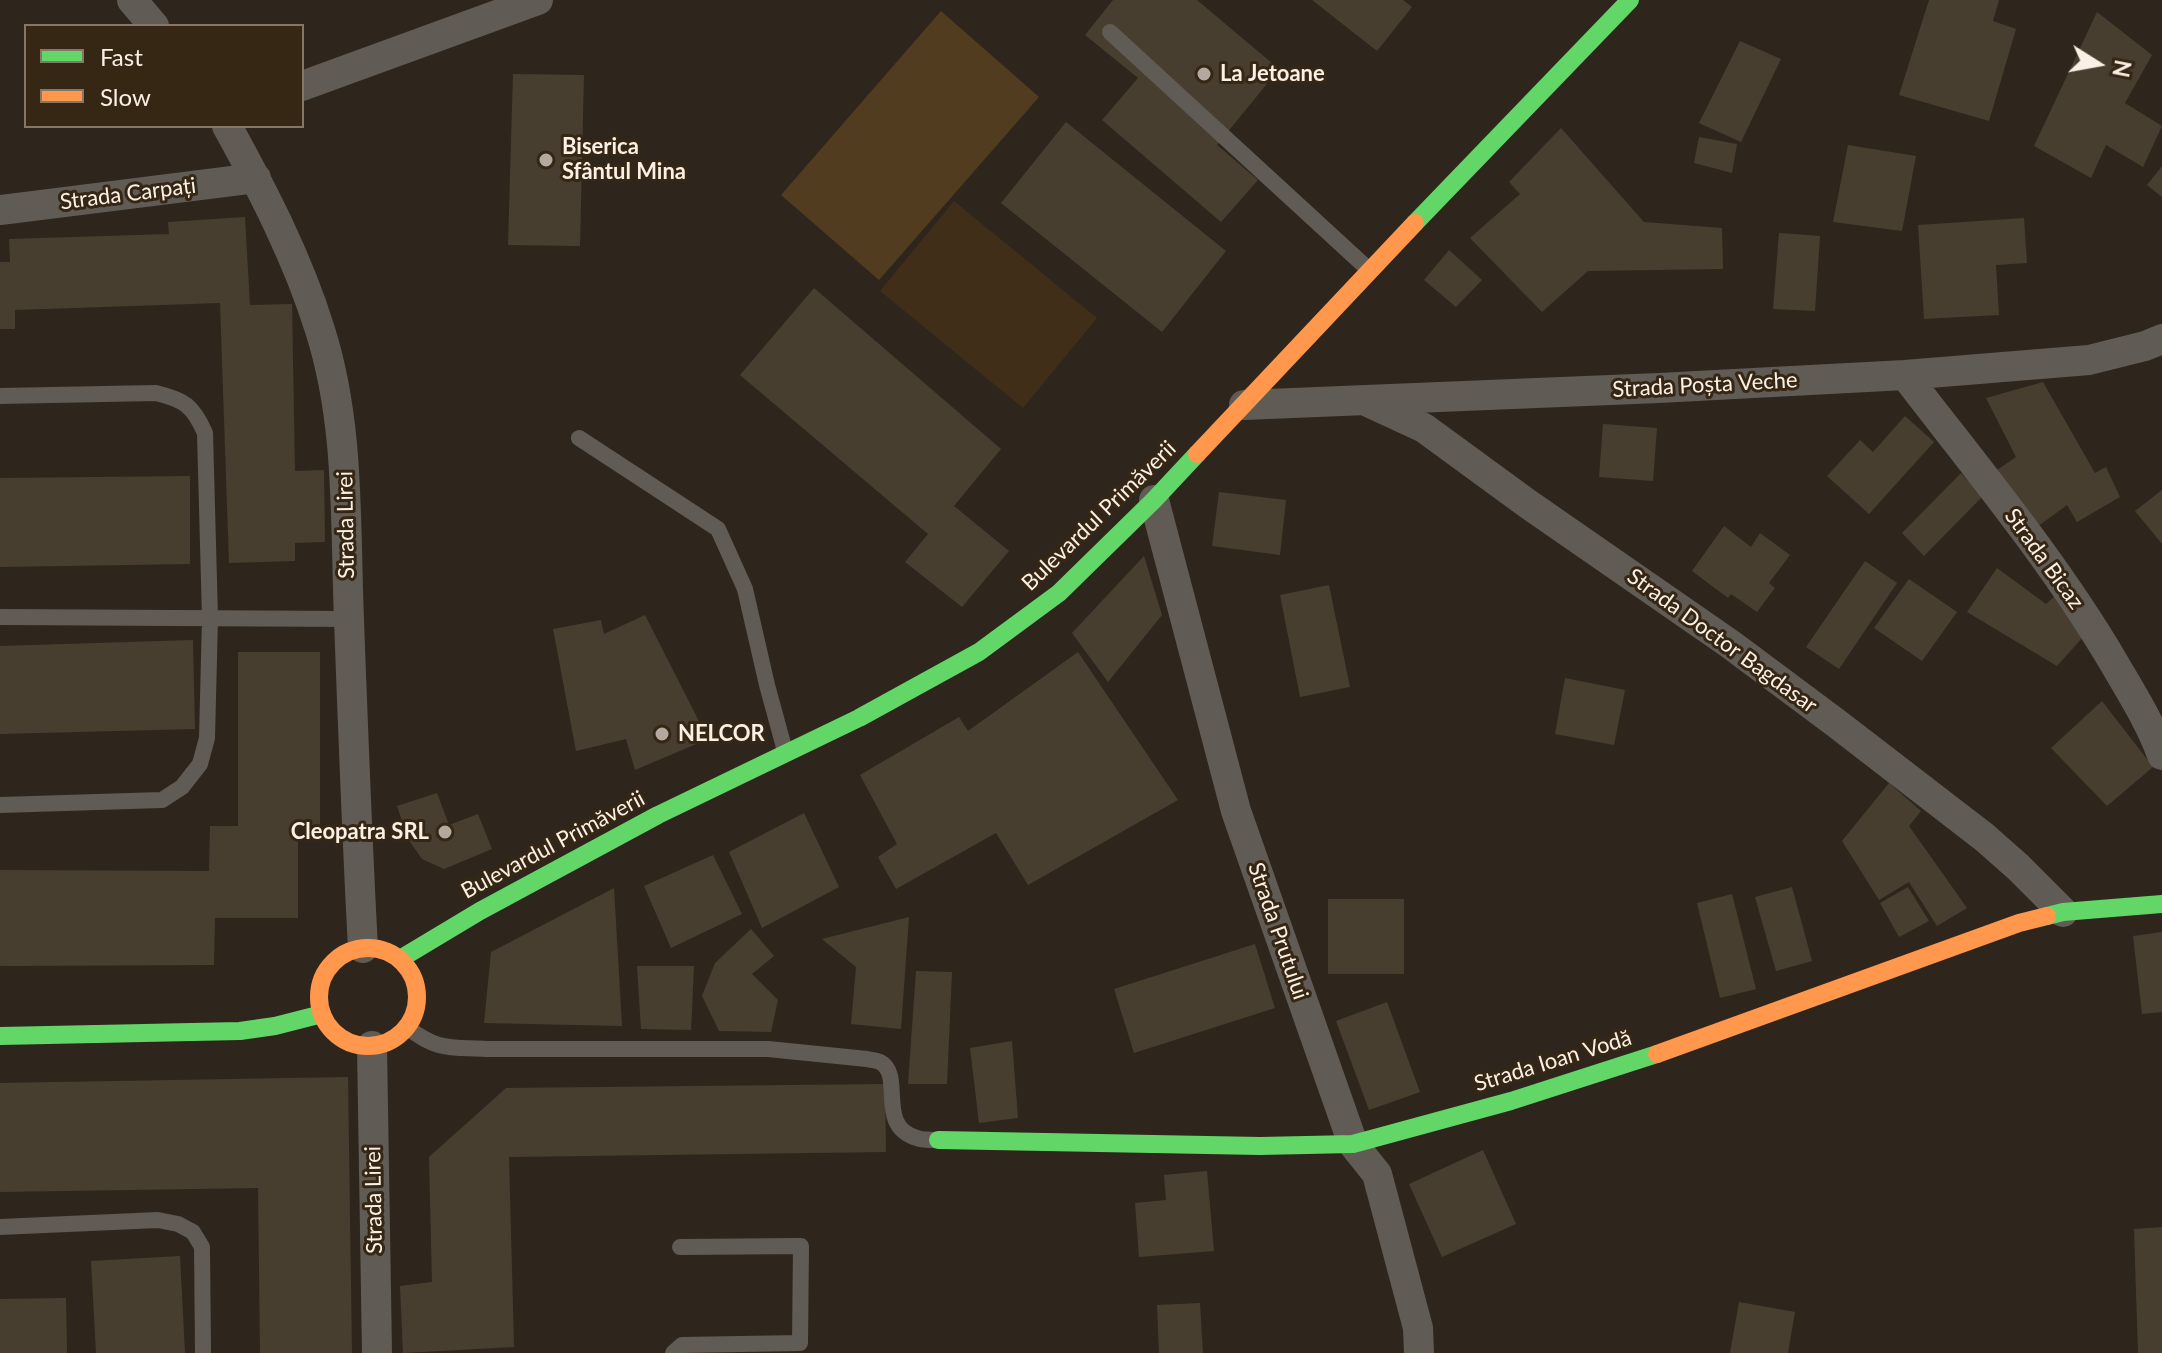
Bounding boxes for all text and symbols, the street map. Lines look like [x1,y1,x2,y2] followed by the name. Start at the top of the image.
[24,24,304,128] legend
[2058,24,2138,104] north arrow
[100,42,143,71] text: Fast
[2107,58,2137,80] text: N
[1220,61,1325,87] place label: La Jetoane
[1195,65,1213,83] marker: La Jetoane
[100,82,151,111] text: Slow
[562,134,686,186] place label: Biserica Sfântul Mina
[537,151,555,169] marker: Biserica Sfântul Mina
[58,173,198,215] street label: Strada Carpați
[1612,367,1798,403] street label: Strada Poșta Veche
[1016,436,1182,596] street label: Bulevardul Primăverii
[332,471,360,579] street label: Strada Lirei
[1999,504,2089,614] street label: Strada Bicaz
[1622,563,1822,719] street label: Strada Doctor Bagdasar
[678,721,765,747] place label: NELCOR
[653,725,671,743] marker: NELCOR
[457,785,649,905] street label: Bulevardul Primăverii
[291,819,429,845] place label: Cleopatra SRL
[436,823,454,841] marker: Cleopatra SRL
[1242,859,1314,1003] street label: Strada Prutului
[1471,1025,1635,1097] street label: Strada Ioan Vodă
[360,1146,388,1254] street label: Strada Lirei

